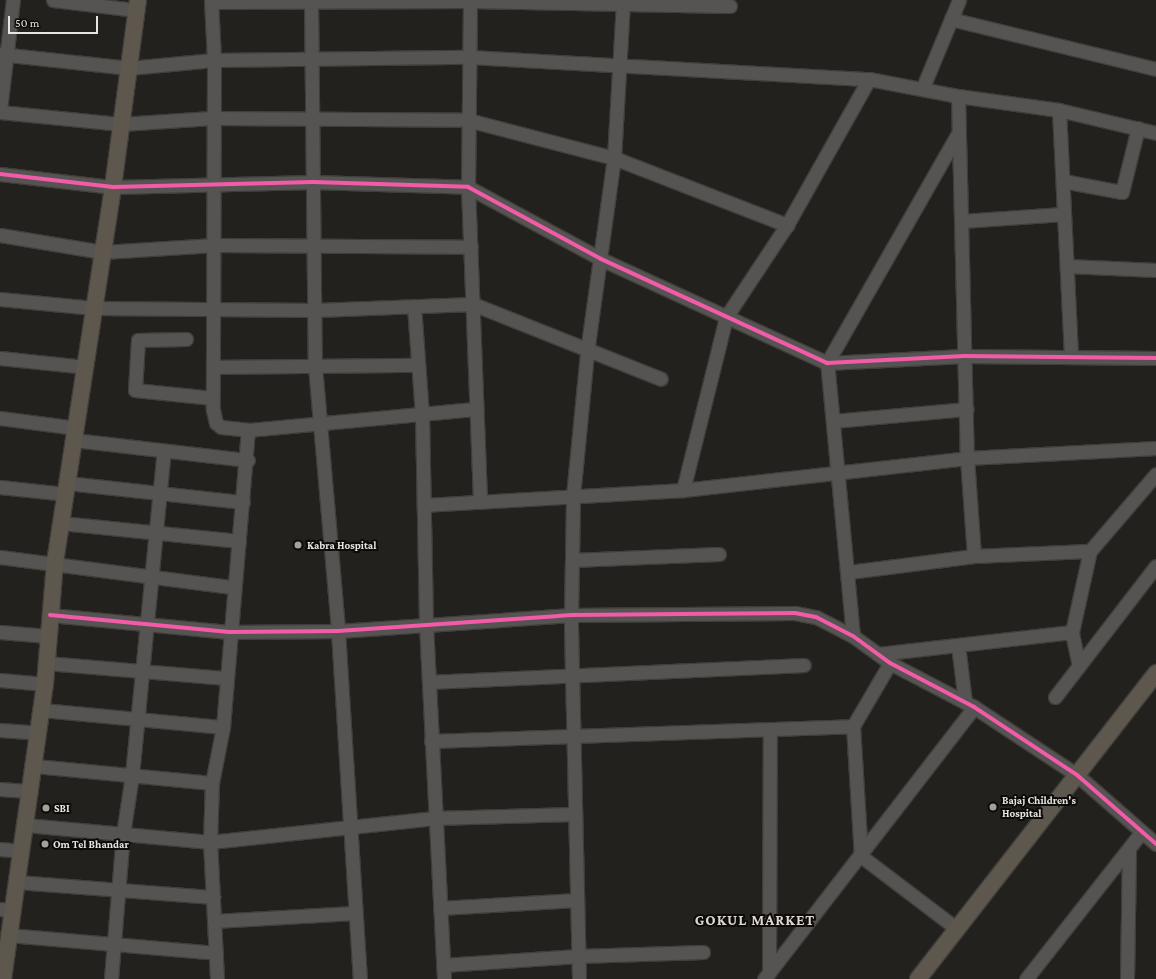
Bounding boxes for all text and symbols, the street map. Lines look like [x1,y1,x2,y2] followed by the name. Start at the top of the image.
[10,8,100,34] scale bar
[15,16,39,30] text: 50 m
[307,538,376,552] place label: Kabra Hospital
[292,539,304,551] marker: Kabra Hospital
[1002,794,1076,820] place label: Bajaj Children's Hospital
[54,801,70,815] place label: SBI
[987,801,999,813] marker: Bajaj Children's Hospital
[41,803,51,813] marker: SBI
[53,837,129,851] place label: Om Tel Bhandar
[40,839,50,849] marker: Om Tel Bhandar
[695,912,815,930] district label: GOKUL MARKET

